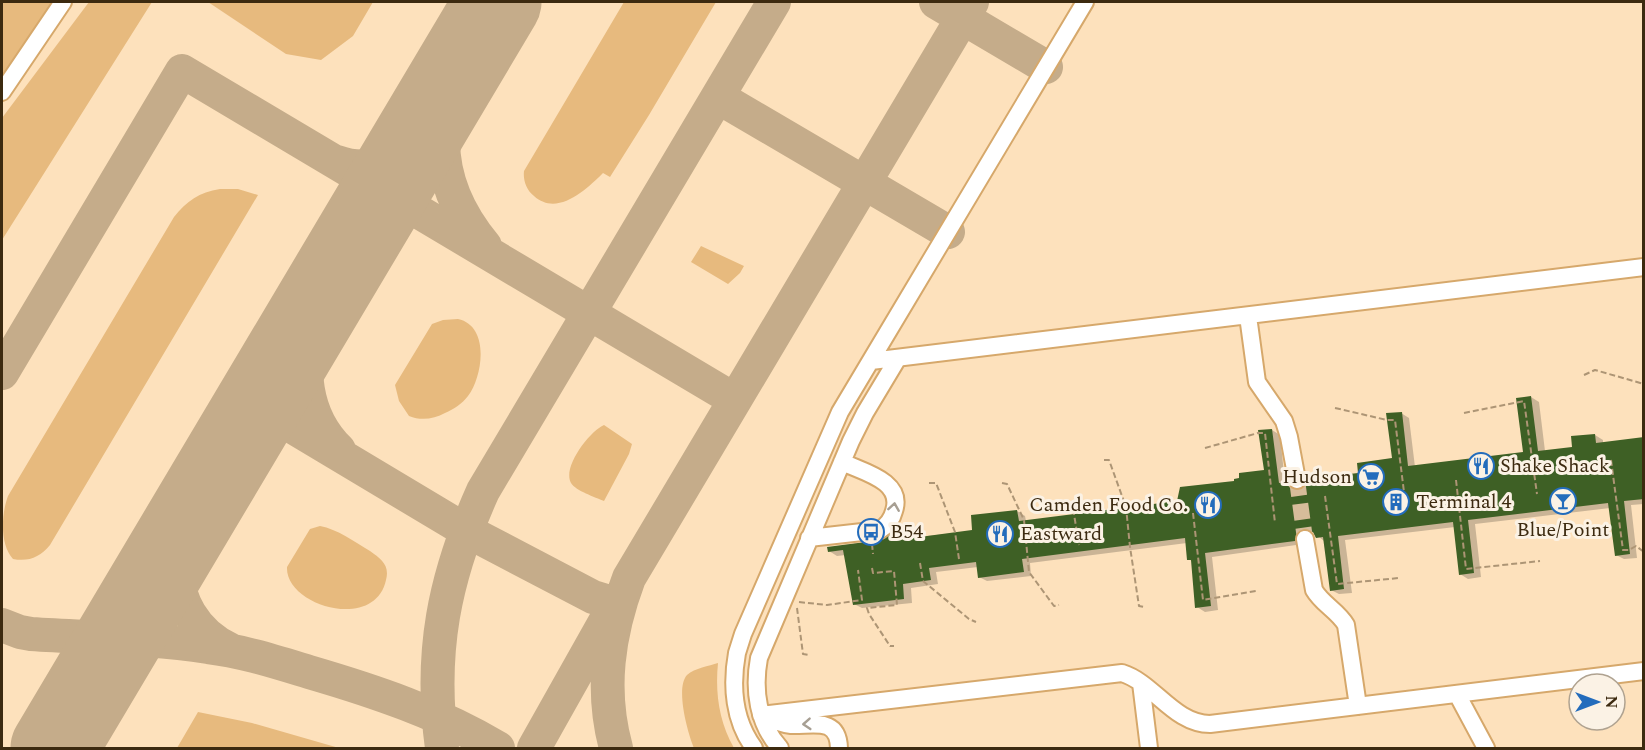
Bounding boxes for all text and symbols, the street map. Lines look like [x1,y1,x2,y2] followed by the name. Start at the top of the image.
[1466,451,1496,481] restaurant icon: Shake Shack
[1500,451,1610,481] place label: Shake Shack
[1282,462,1352,492] place label: Hudson
[1356,462,1386,492] supermarket icon: Hudson
[1548,486,1578,516] bar icon: Blue/Point
[1381,487,1411,517] building icon: Terminal 4
[1416,487,1512,517] place label: Terminal 4
[1029,490,1188,520] place label: Camden Food Co.
[1193,490,1223,520] restaurant icon: Camden Food Co.
[887,502,899,511] one-way arrow
[1517,515,1609,545] place label: Blue/Point
[856,517,886,547] bus stop icon: B54
[890,517,923,547] place label: B54
[985,519,1015,549] restaurant icon: Eastward
[1020,519,1102,549] place label: Eastward
[1567,672,1627,732] north arrow
[1599,695,1623,709] text: N
[802,717,811,730] one-way arrow

